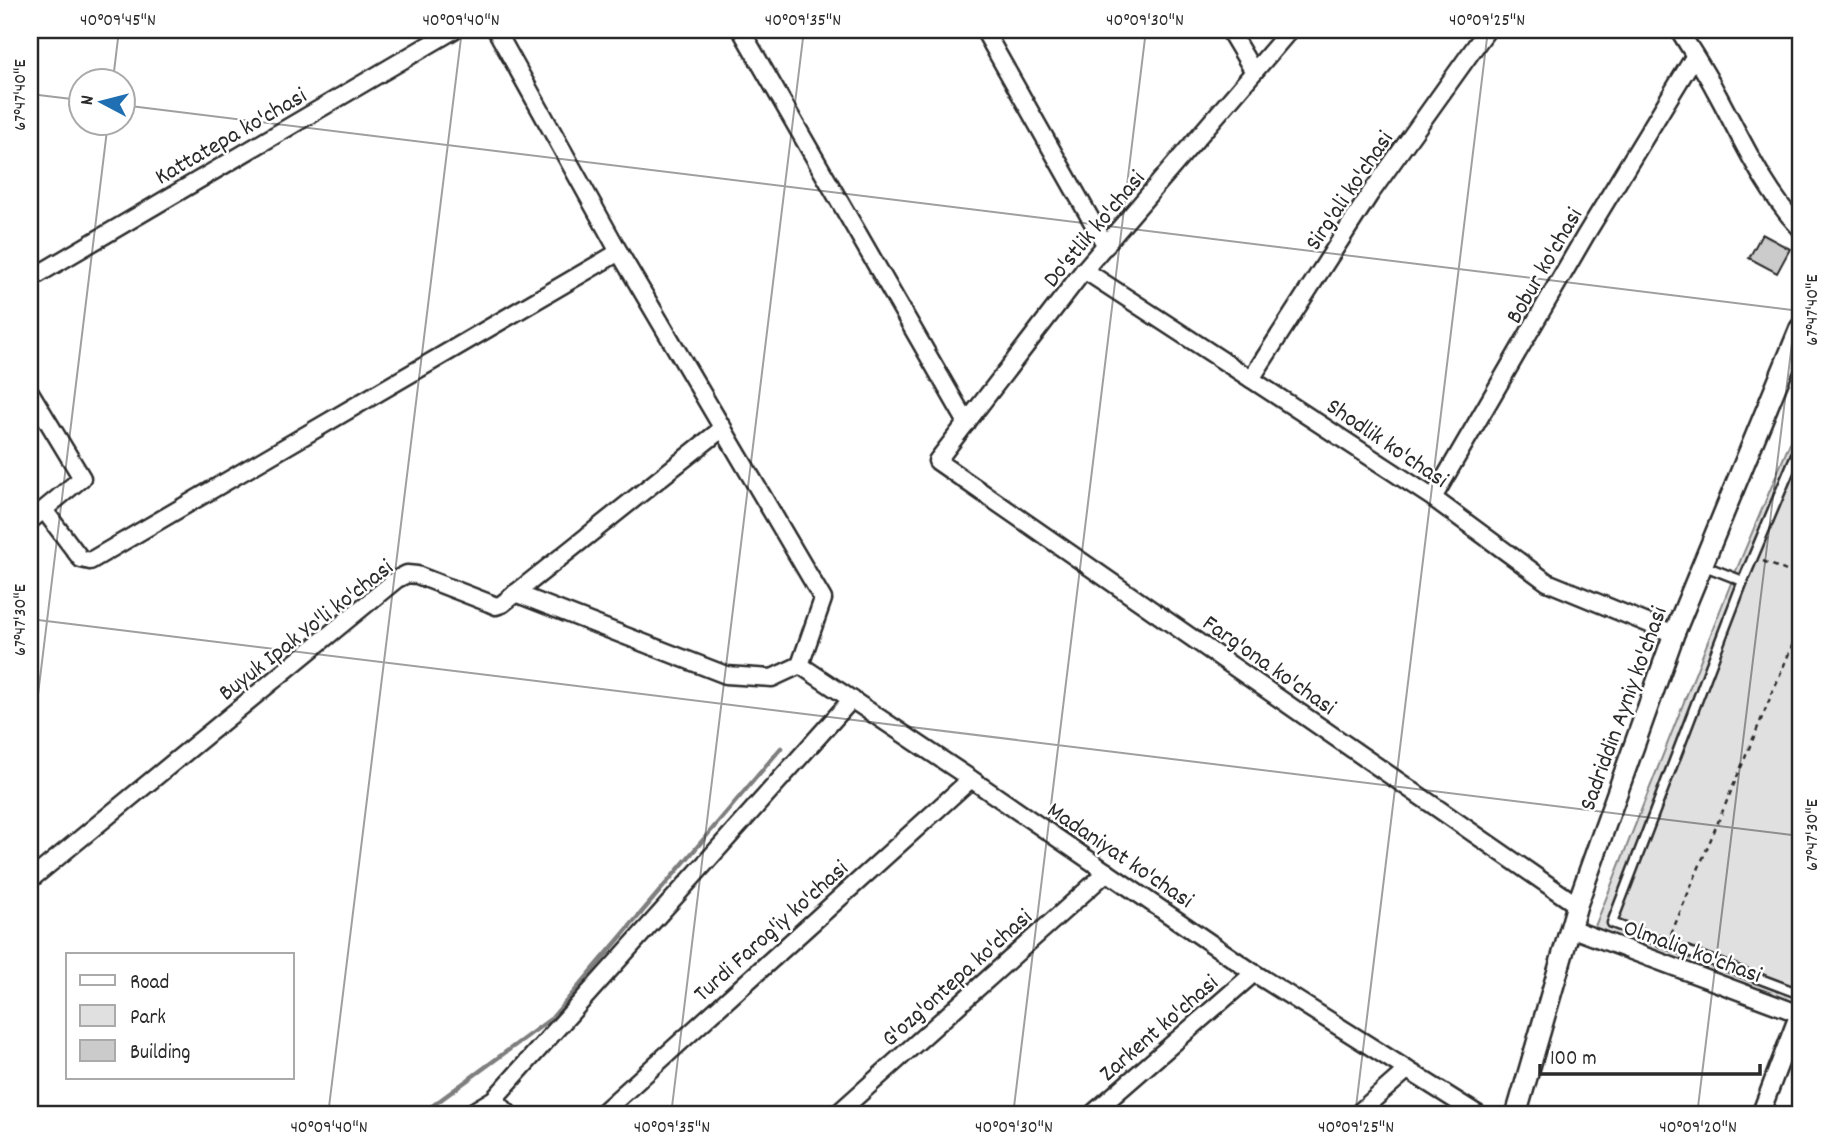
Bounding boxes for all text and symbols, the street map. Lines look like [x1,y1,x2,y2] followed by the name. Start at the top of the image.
[80,9,156,34] text: 40°09'45"N
[422,9,500,34] text: 40°09'40"N
[765,9,841,34] text: 40°09'35"N
[1106,9,1184,34] text: 40°09'30"N
[1449,9,1525,34] text: 40°09'25"N
[9,59,34,131] text: 67°47'40"E
[66,66,136,136] north arrow
[149,80,314,195] street label: Kattatepa ko'chasi
[75,94,103,107] text: N
[1298,125,1403,258] street label: Sirg'ali ko'chasi
[1036,164,1155,296] street label: Do'stlik ko'chasi
[1499,202,1593,331] street label: Bobur ko'chasi
[1801,274,1826,346] text: 67°47'40"E
[1319,391,1454,498] street label: Shodlik ko'chasi
[212,552,401,711] street label: Buyuk Ipak Yo'li ko'chasi
[9,584,34,656] text: 67°47'30"E
[1572,602,1678,816] street label: Sadriddin Ayniy ko'chasi
[1195,608,1342,725] street label: Farg'ona ko'chasi
[1039,795,1199,918] street label: Madaniyat ko'chasi
[1801,799,1826,871] text: 67°47'30"E
[687,853,857,1011] street label: Turdi Farog'iy ko'chasi
[875,902,1041,1056] street label: G'ozg'ontepa ko'chasi
[1618,912,1766,994] street label: Olmaliq ko'chasi
[66,953,294,1078] legend
[1093,968,1227,1091] street label: Zarkent ko'chasi
[130,969,169,999] text: Road
[130,1004,166,1034] text: Park
[1540,1033,1760,1077] scale bar
[130,1039,190,1069] text: Building
[1550,1045,1597,1075] text: 100 m
[290,1116,368,1141] text: 40°09'40"N
[634,1116,710,1141] text: 40°09'35"N
[975,1116,1053,1141] text: 40°09'30"N
[1318,1116,1394,1141] text: 40°09'25"N
[1659,1116,1737,1141] text: 40°09'20"N

